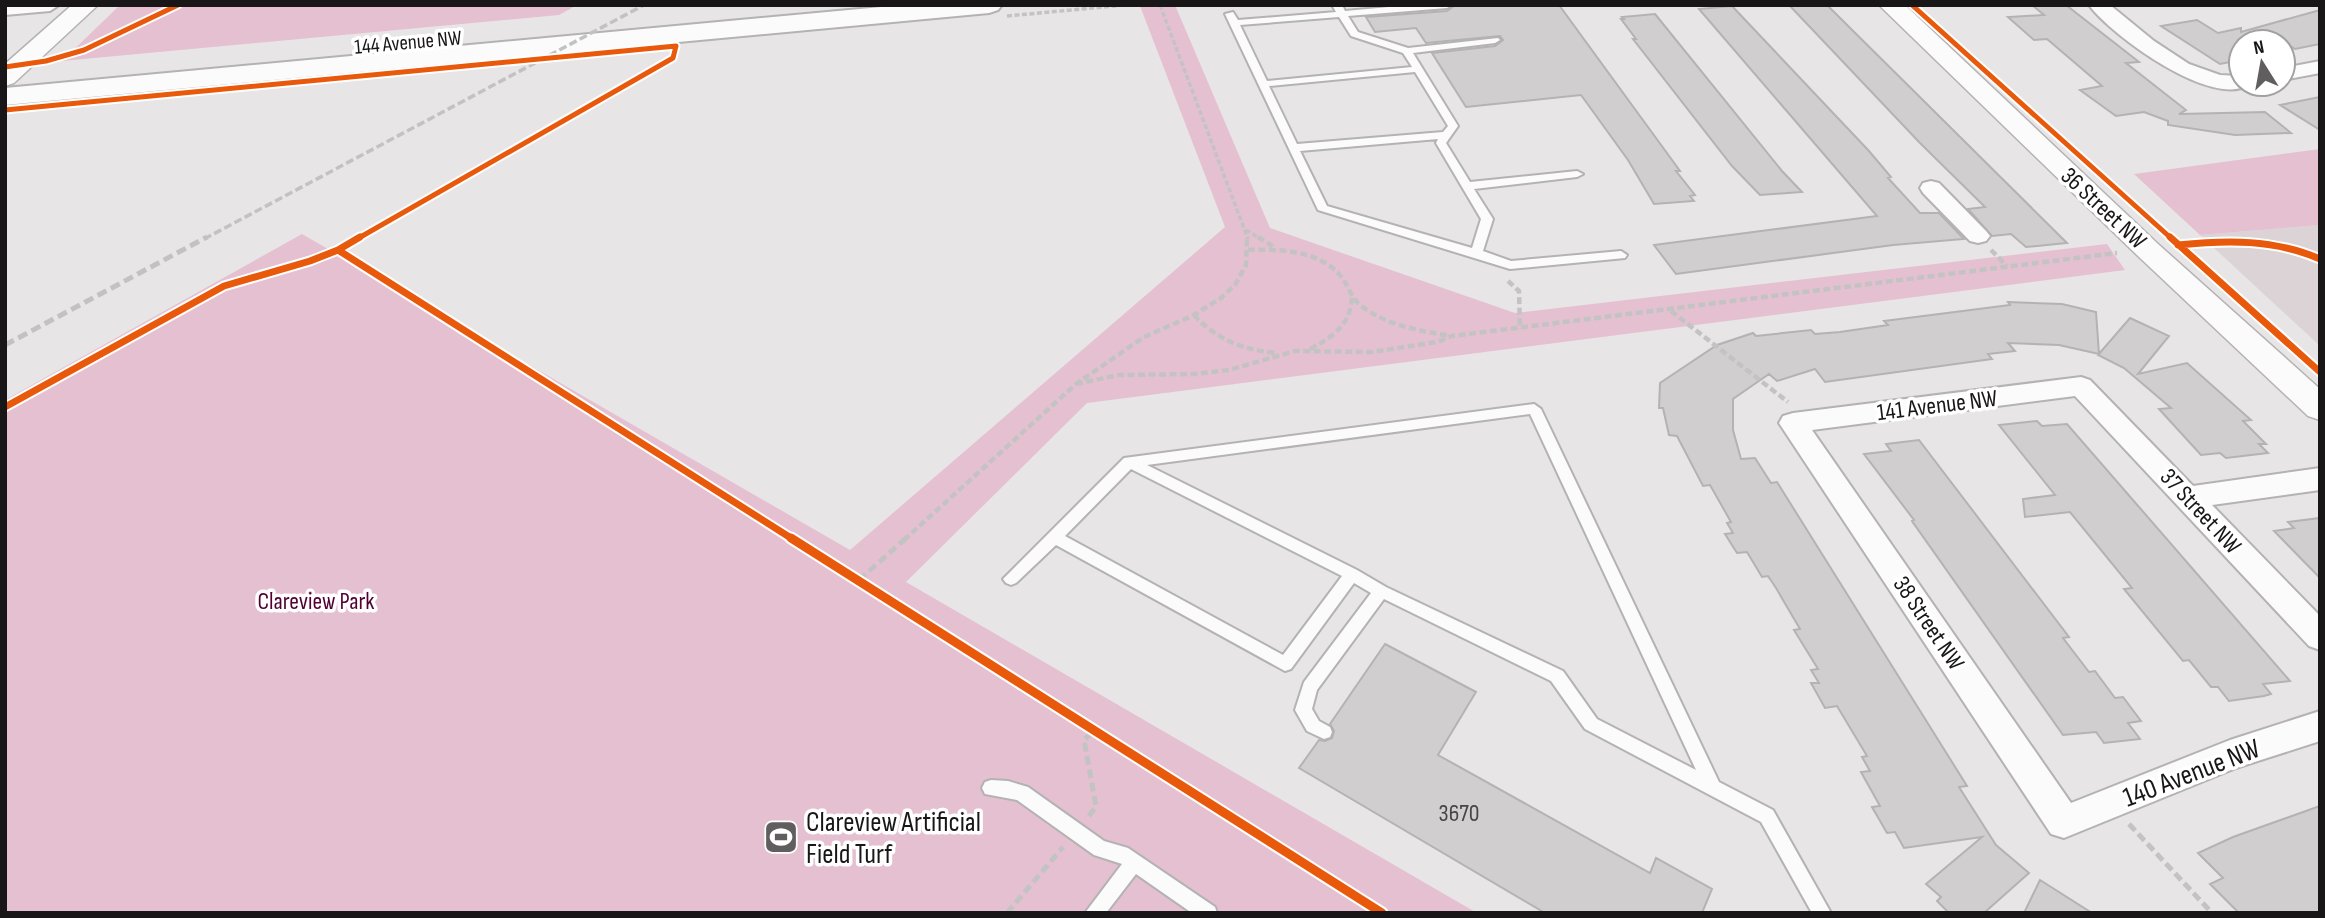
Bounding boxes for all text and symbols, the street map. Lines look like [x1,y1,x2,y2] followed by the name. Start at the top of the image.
[353,25,463,60] street label: 144 Avenue NW
[2227,28,2297,98] north arrow
[2252,36,2266,60] text: N
[2055,161,2153,256] street label: 36 Street NW
[1875,384,1999,427] street label: 141 Avenue NW
[2154,463,2248,560] street label: 37 Street NW
[1887,571,1971,676] street label: 38 Street NW
[257,587,375,616] park label: Clareview Park
[2118,732,2265,815] street label: 140 Avenue NW
[1439,799,1479,828] house number: 3670
[806,806,981,871] place label: Clareview Artificial Field Turf
[762,818,800,856] sports icon: Clareview Artificial Field Turf

